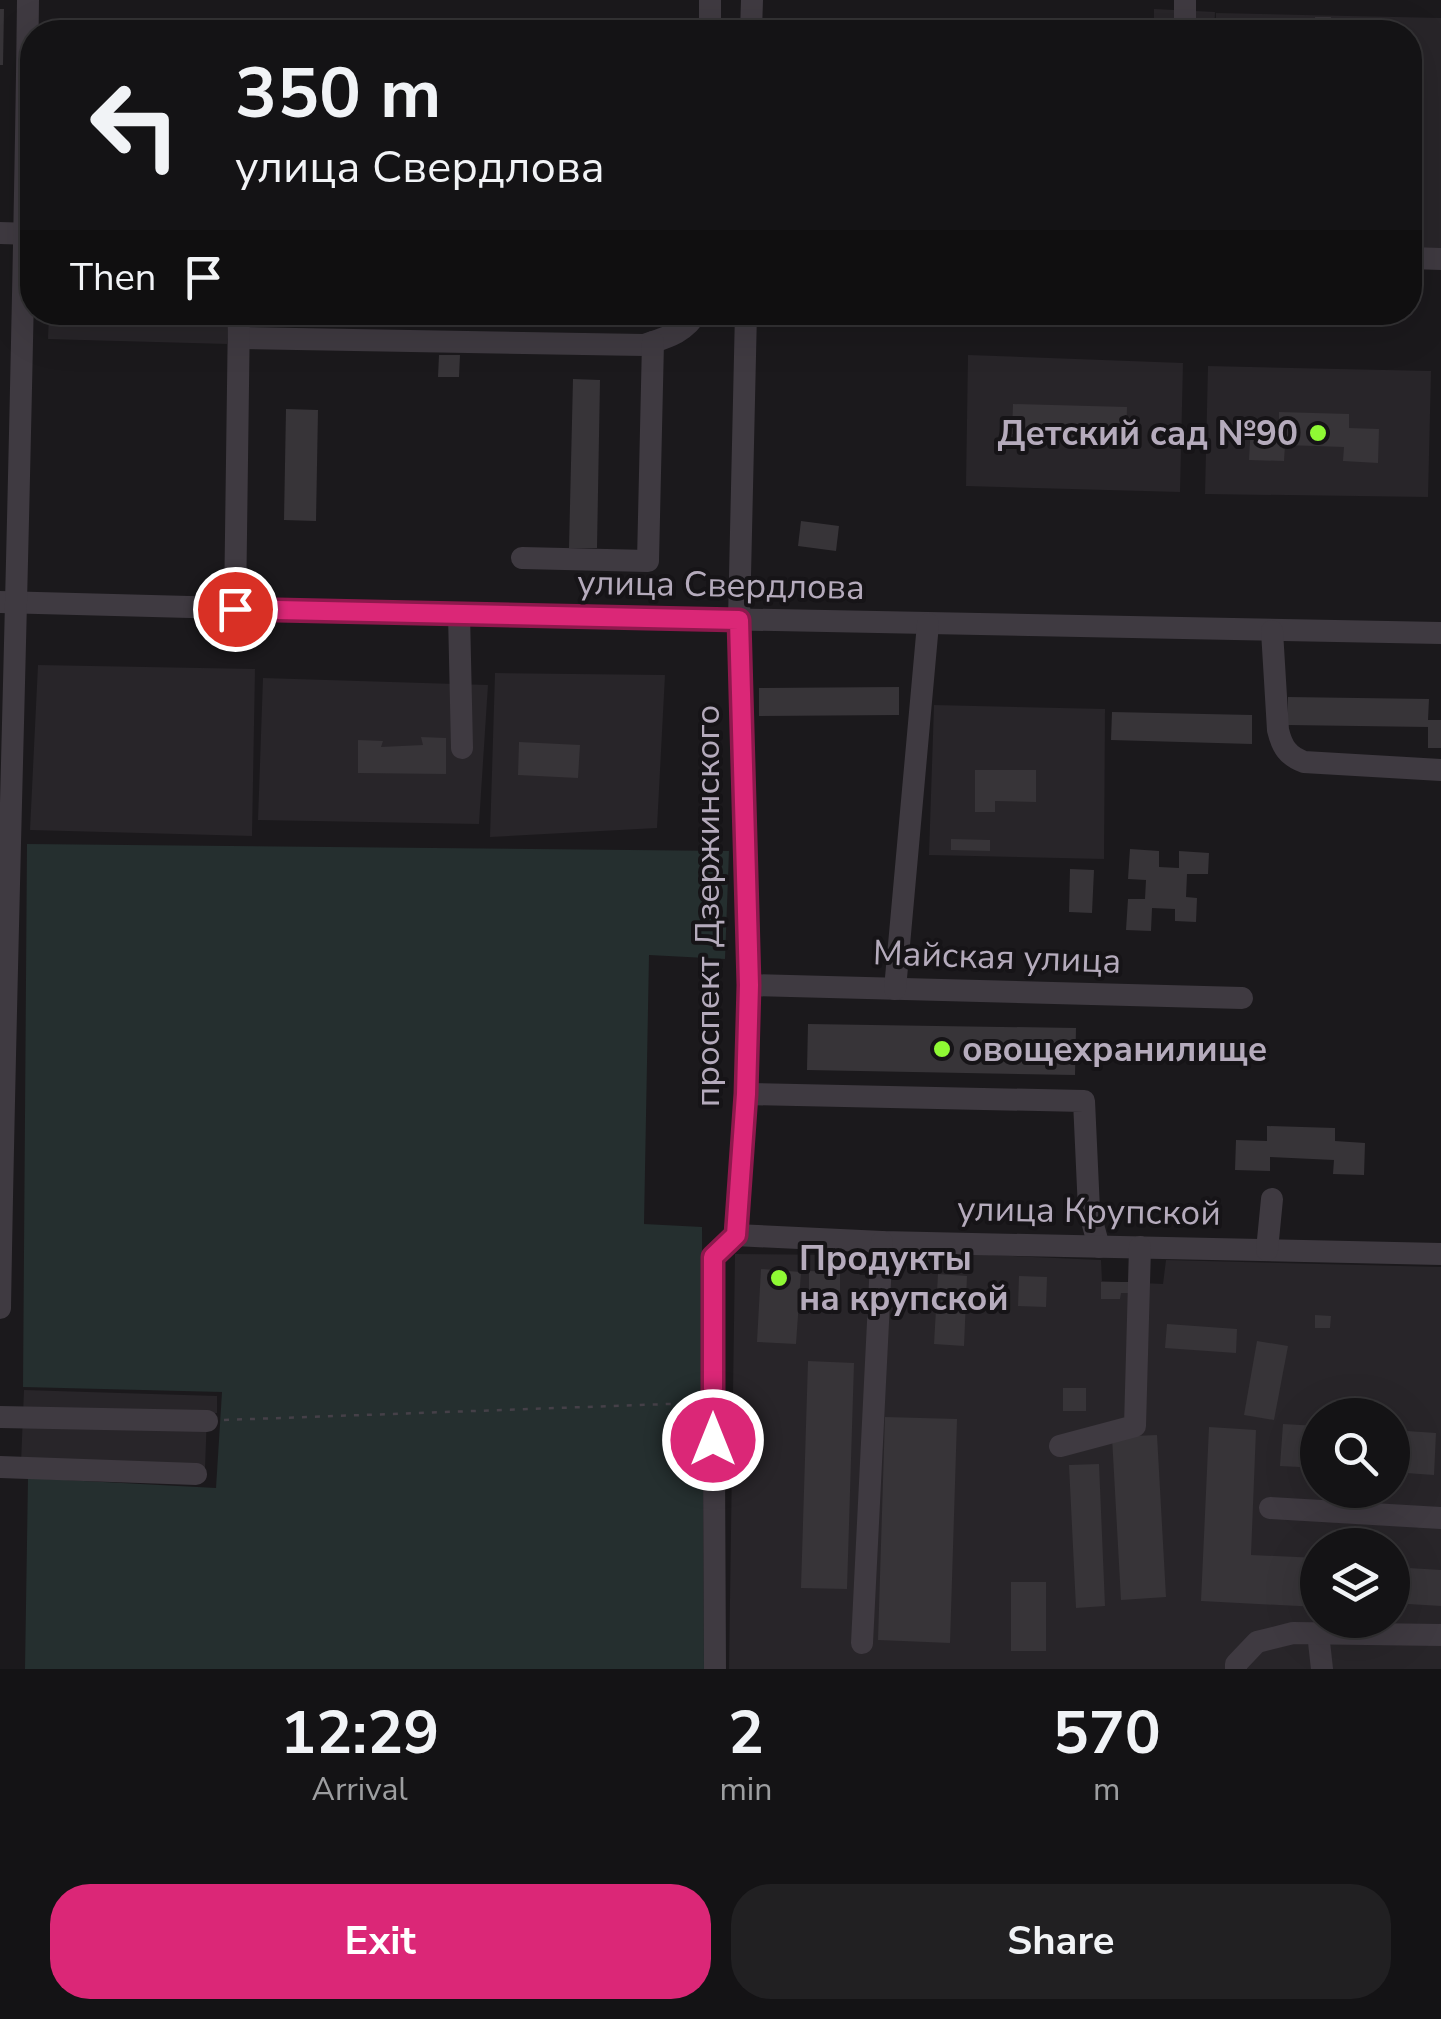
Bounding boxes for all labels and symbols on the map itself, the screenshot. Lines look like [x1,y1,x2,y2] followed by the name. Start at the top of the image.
[998,410,1298,457] place label: Детский сад №90
[1307,422,1329,444] marker: Детский сад №90
[577,559,865,611] street label: улица Свердлова
[193,567,278,652] pin
[684,705,731,1107] street label: проспект Дзержинского
[872,929,1122,985] street label: Майская улица
[962,1026,1267,1073] place label: овощехранилище
[931,1038,953,1060] marker: овощехранилище
[957,1185,1221,1237] street label: улица Крупской
[799,1235,1009,1322] place label: Продукты на крупской
[768,1267,790,1289] marker: Продукты на крупской
[661,1388,765,1492] position arrow

